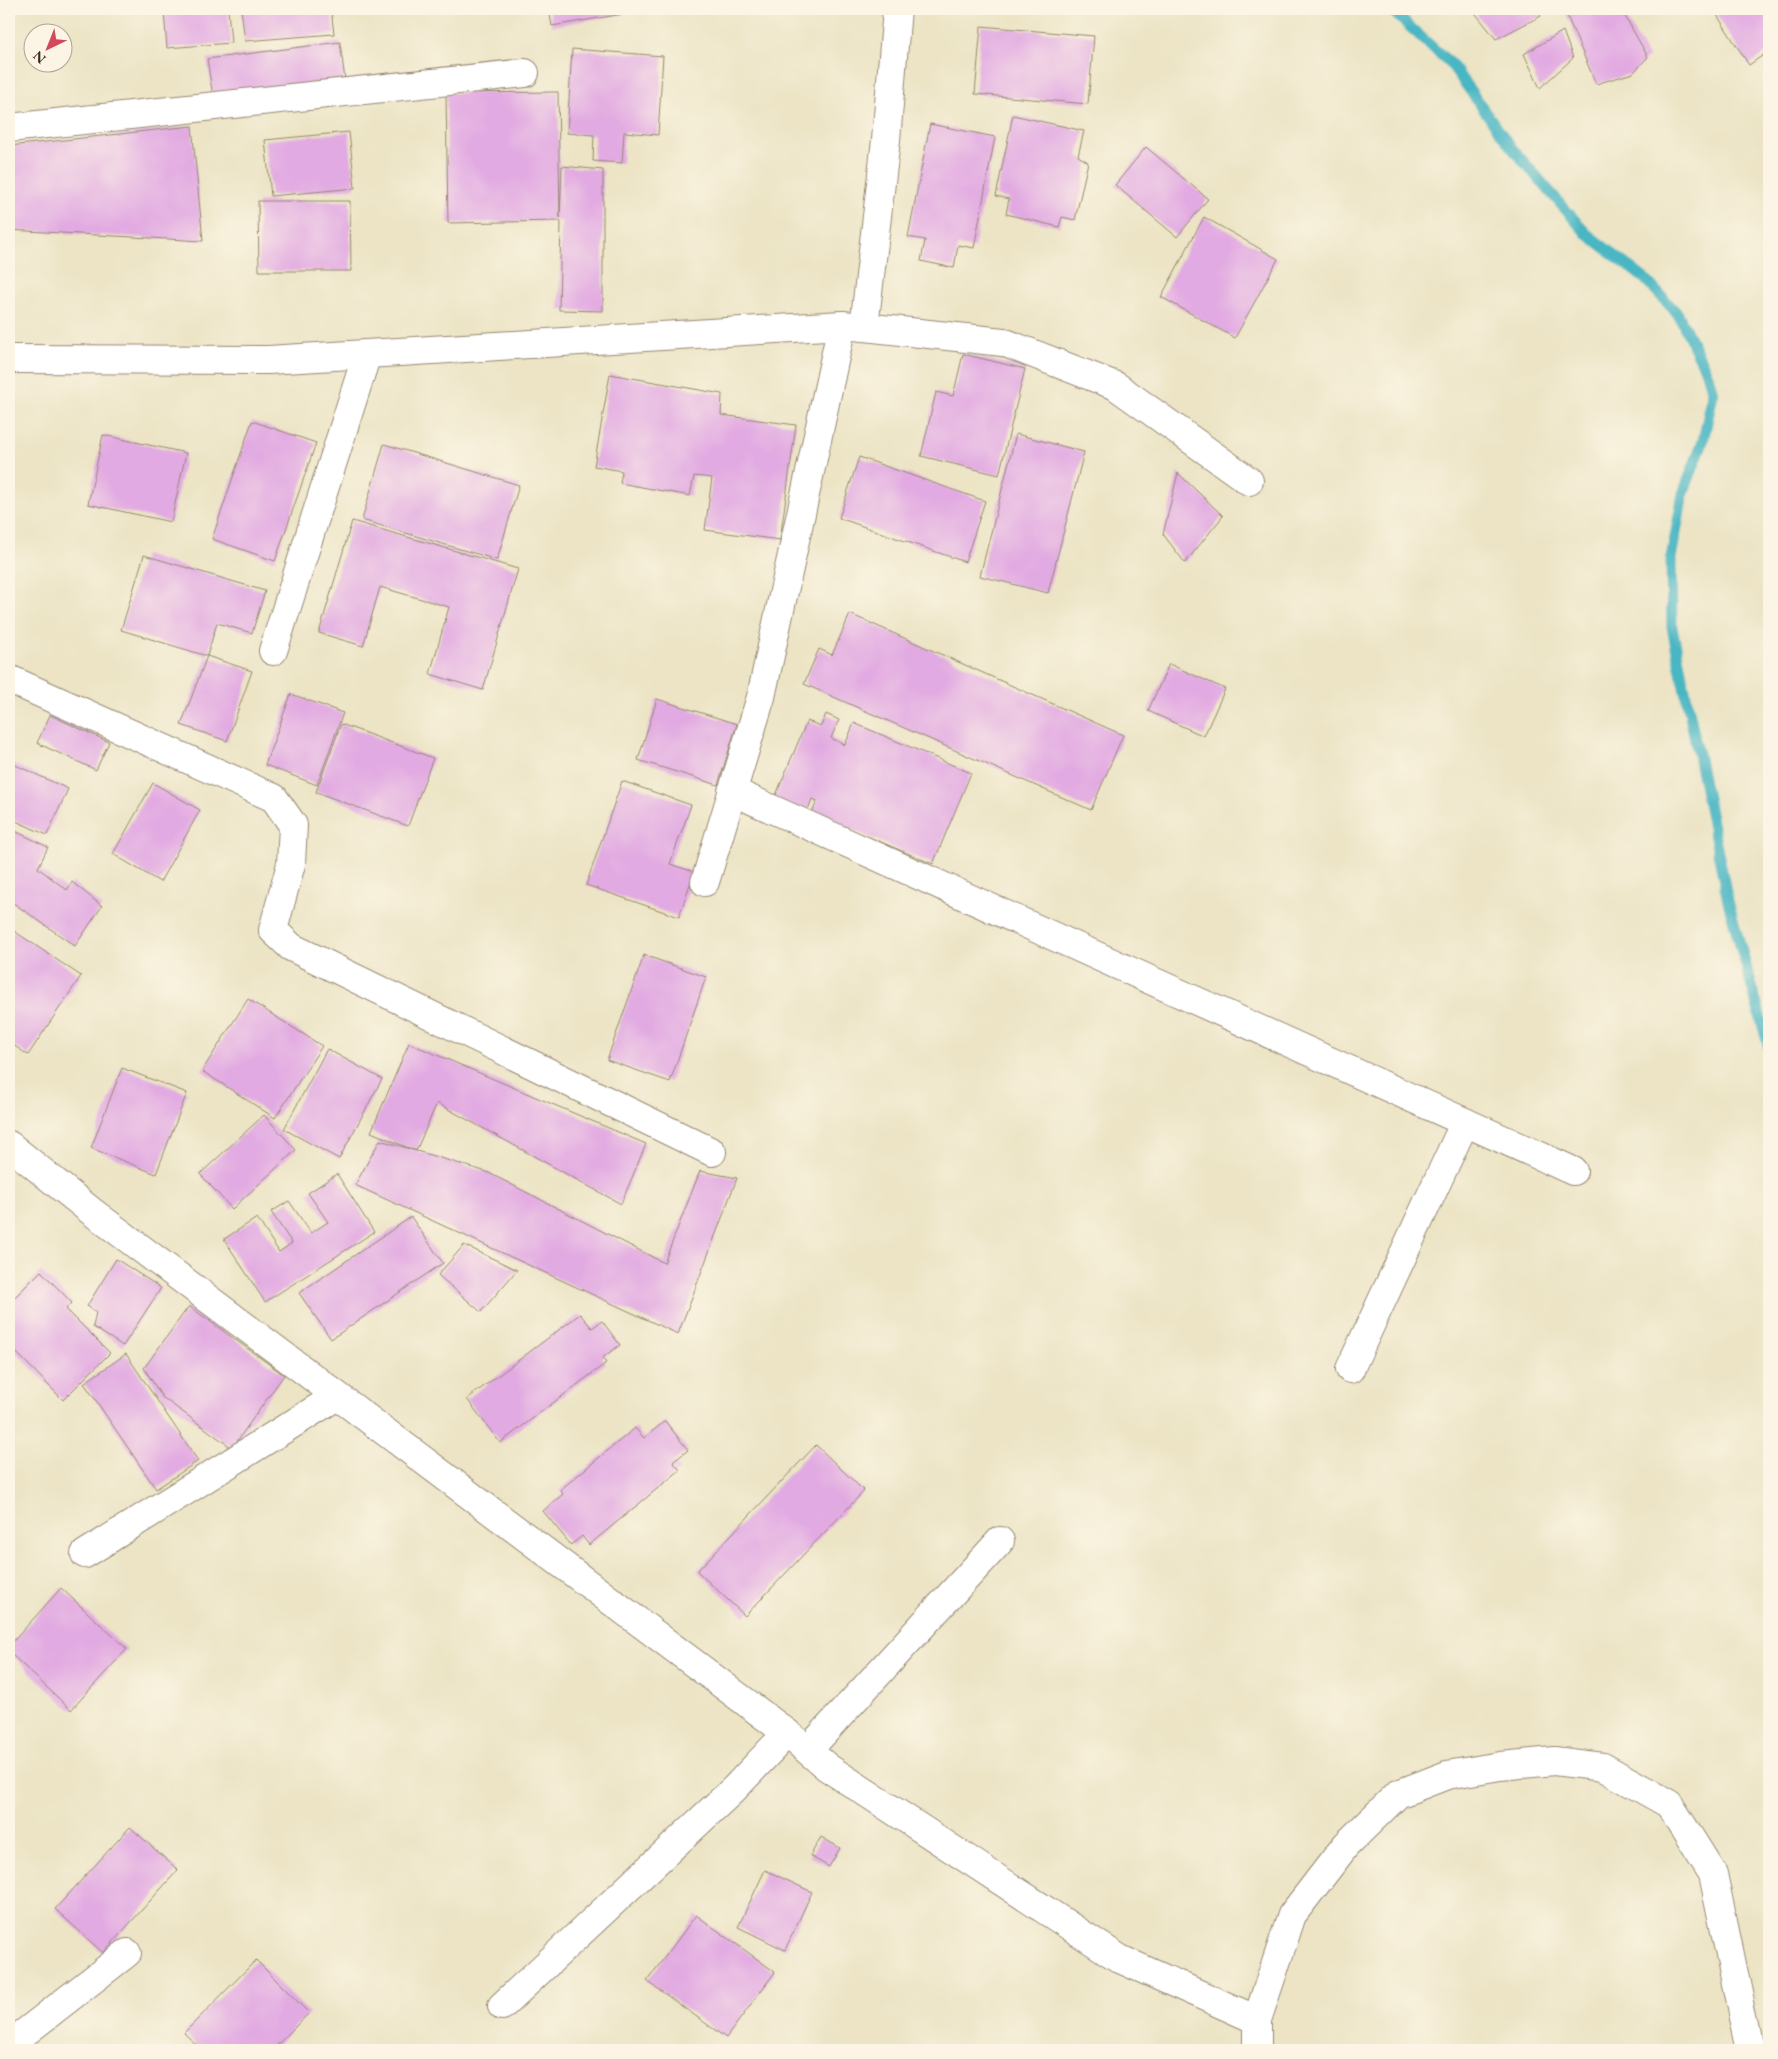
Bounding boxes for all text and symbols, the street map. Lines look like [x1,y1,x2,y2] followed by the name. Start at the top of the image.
[22,22,72,72] north arrow
[28,47,49,68] text: N

